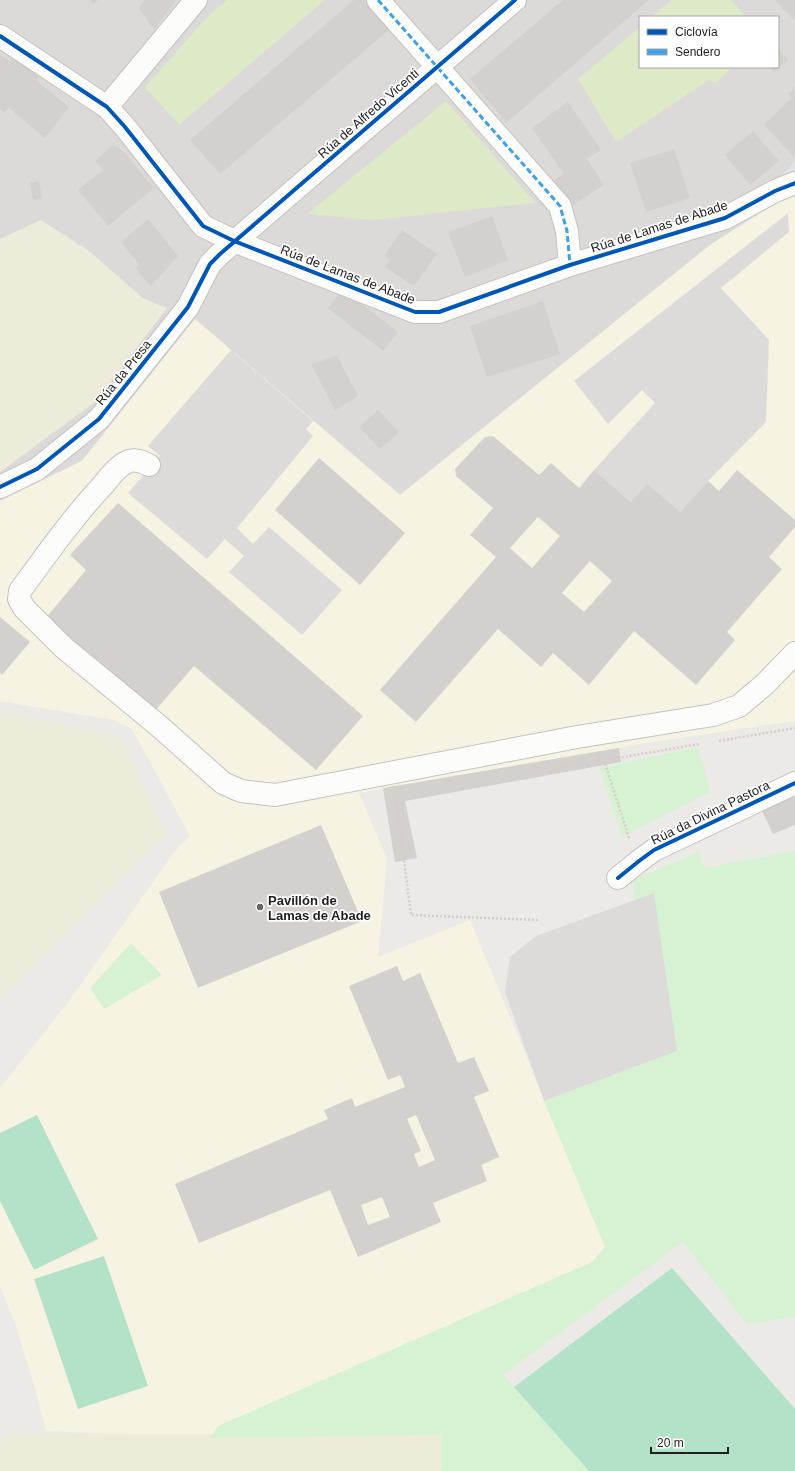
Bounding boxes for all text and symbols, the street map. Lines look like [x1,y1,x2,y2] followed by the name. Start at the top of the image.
[639,16,779,68] legend
[675,25,718,39] text: Ciclovía
[675,45,721,59] text: Sendero
[315,66,422,161] street label: Rúa de Alfredo Vicenti
[589,197,730,256] street label: Rúa de Lamas de Abade
[278,242,417,307] street label: Rúa de Lamas de Abade
[93,336,155,408] street label: Rúa da Presa
[648,777,773,848] street label: Rúa da Divina Pastora
[268,893,371,923] place label: Pavillón de Lamas de Abade
[255,902,265,912] marker: Pavillón de Lamas de Abade
[651,1429,728,1455] scale bar
[657,1436,684,1450] text: 20 m

